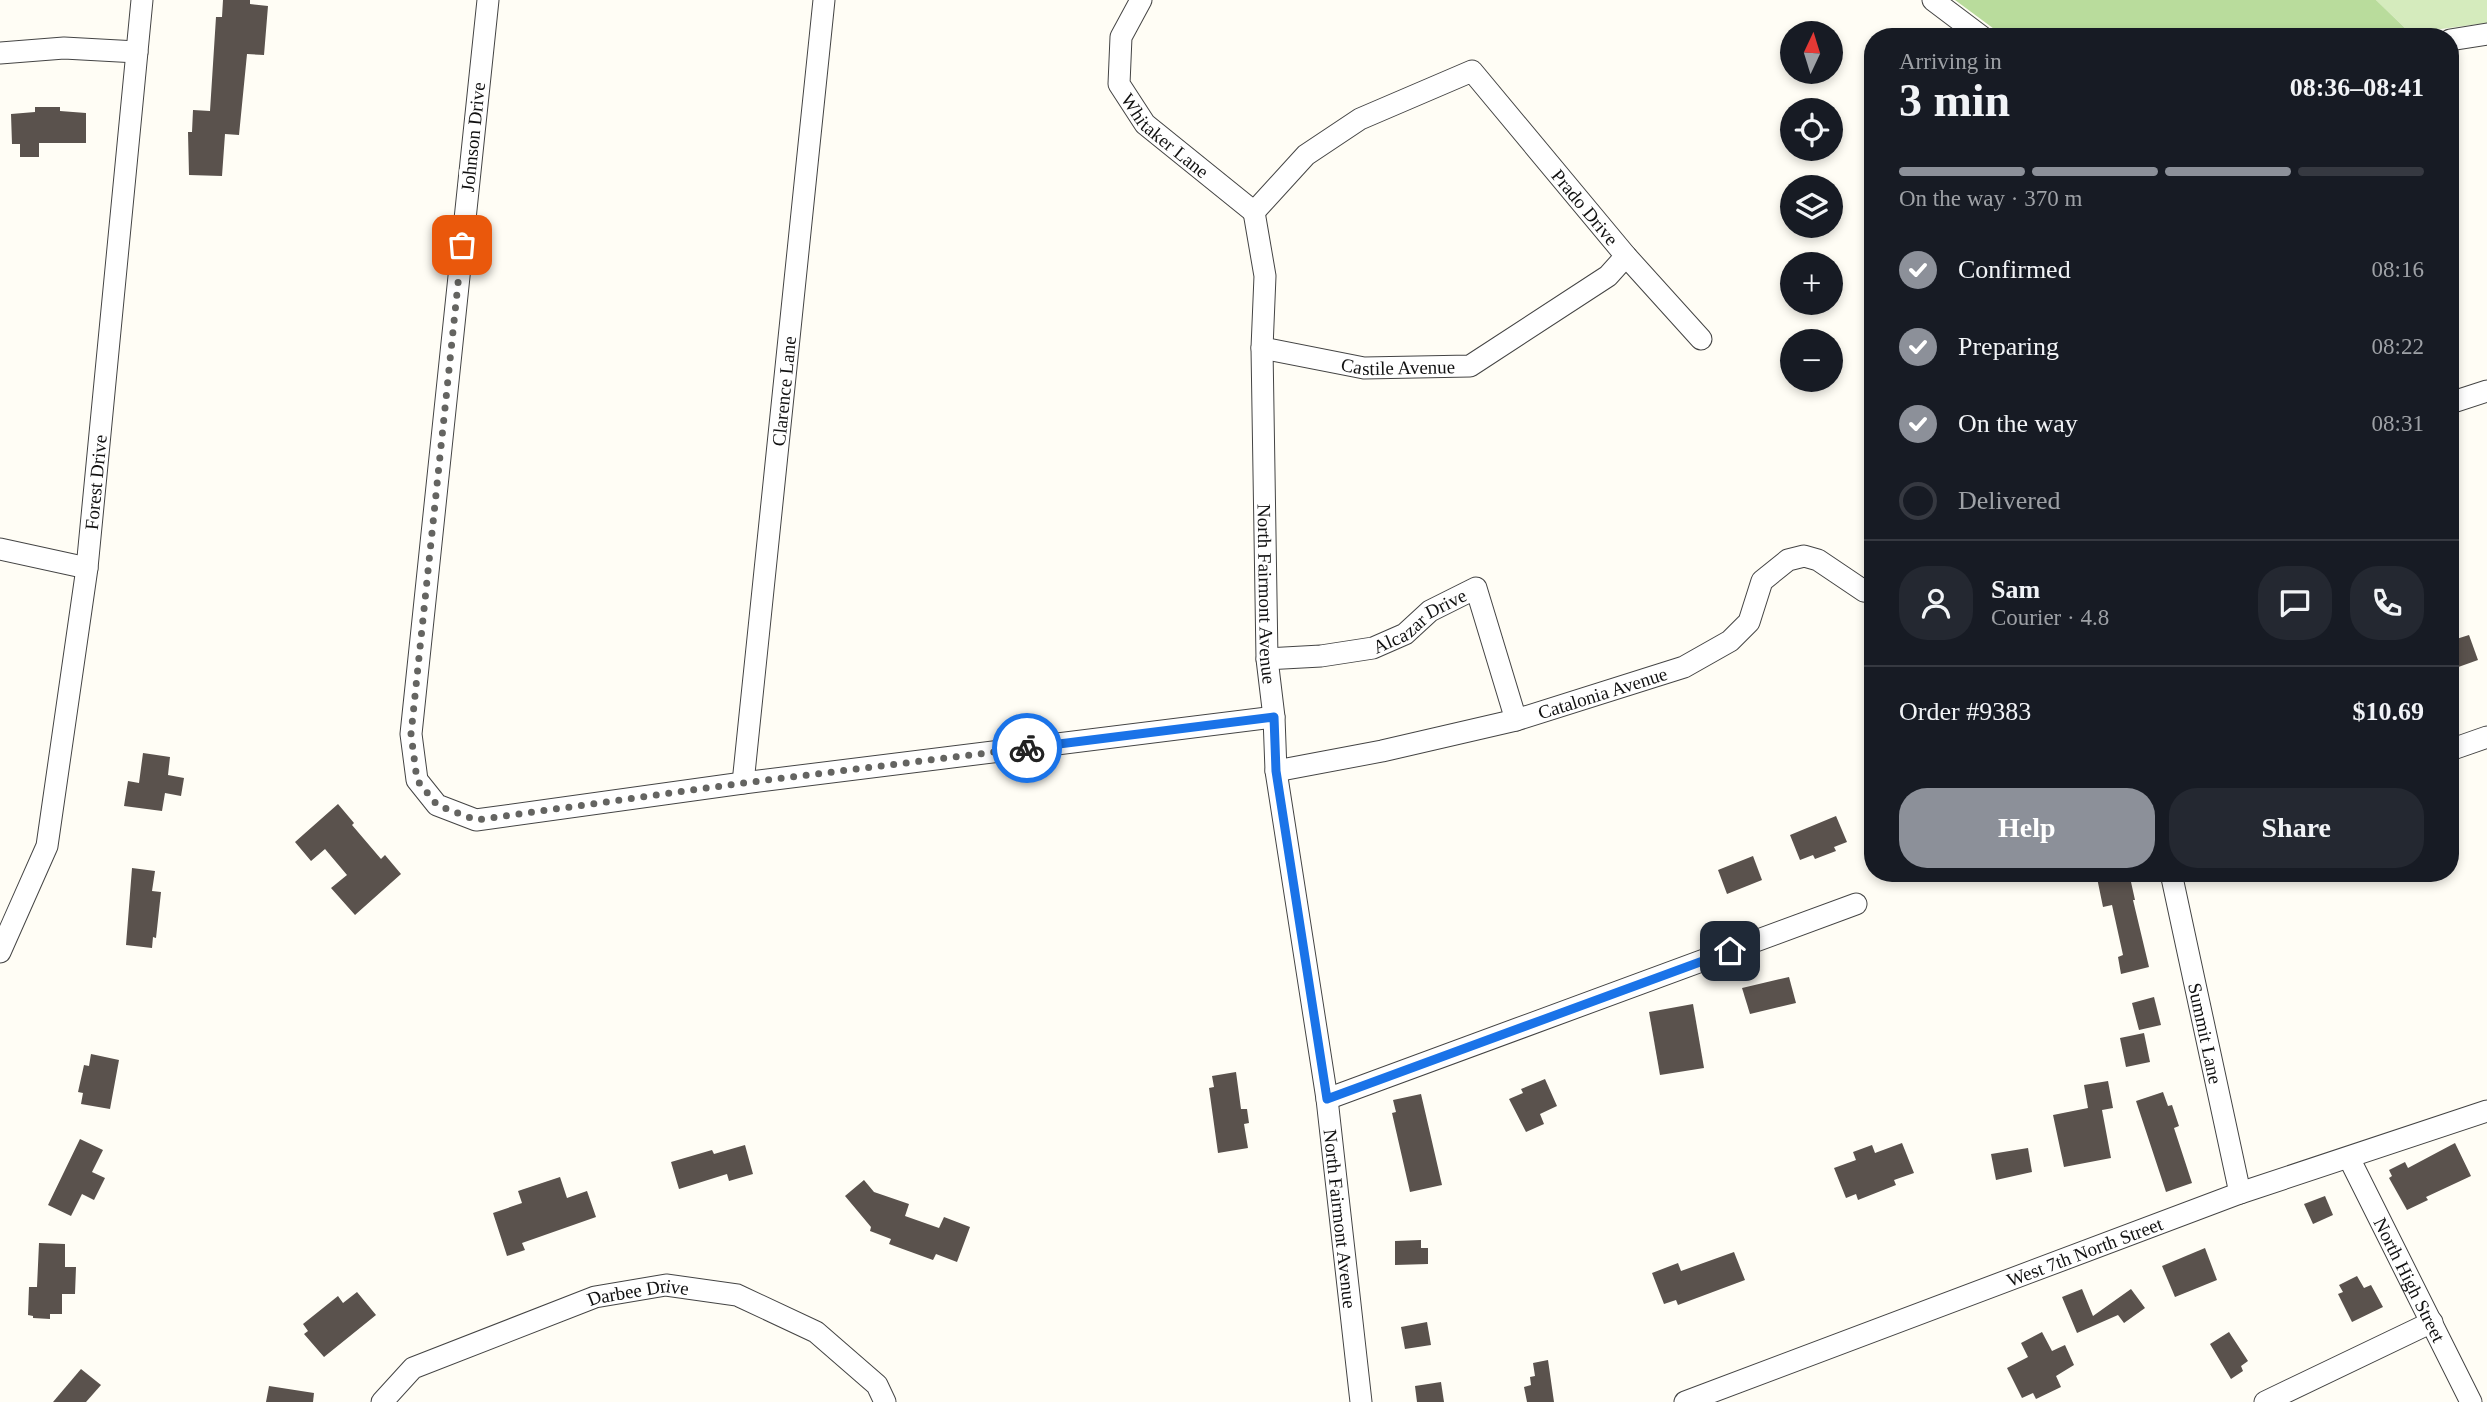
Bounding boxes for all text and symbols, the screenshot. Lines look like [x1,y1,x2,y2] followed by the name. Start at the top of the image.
[1780,21,1843,84] north arrow
[1780,21,1843,392] map controls
[1899,49,2002,74] text: Arriving in
[2290,73,2424,102] text: 08:36–08:41
[1899,75,2010,126] text: 3 min
[457,81,489,193] street label: Johnson Drive
[1117,89,1213,182] street label: Whitaker Lane
[1780,98,1843,161] button: locate
[1548,165,1623,249] street label: Prado Drive
[1780,175,1843,238] button: layers
[1899,186,2082,211] text: On the way · 370 m
[432,215,492,275] pin
[443,226,481,264] icon: bag
[1899,251,1937,289] icon: check
[1780,252,1843,315] button: +
[1958,255,2071,284] text: Confirmed
[2372,257,2424,282] text: 08:16
[1899,328,1937,366] icon: check
[1780,329,1843,392] button: −
[1958,332,2059,361] text: Preparing
[2372,334,2424,359] text: 08:22
[767,335,800,447] street label: Clarence Lane
[1339,353,1455,379] street label: Castile Avenue
[1899,405,1937,443] icon: check
[1958,409,2078,438] text: On the way
[2372,411,2424,436] text: 08:31
[80,434,110,531] street label: Forest Drive
[1958,486,2061,515] text: Delivered
[1254,504,1280,685] street label: North Fairmont Avenue
[1899,566,1973,640] button: person
[2258,566,2332,640] button: chat
[2350,566,2424,640] button: phone
[1991,575,2040,604] text: Sam
[1369,584,1470,657] street label: Alcazar Drive
[1991,605,2109,630] text: Courier · 4.8
[1535,663,1670,723] street label: Catalonia Avenue
[1899,697,2031,726] text: Order #9383
[2353,697,2424,726] text: $10.69
[992,713,1062,783] courier
[1008,729,1046,767] icon: bike
[1899,788,2155,868] button: Help
[2169,788,2424,868] button: Share
[1700,921,1760,981] pin
[1711,932,1749,970] icon: home
[2184,981,2227,1086] street label: Summit Lane
[1320,1128,1361,1310] street label: North Fairmont Avenue
[2004,1212,2166,1290] street label: West 7th North Street
[2370,1214,2450,1346] street label: North High Street
[584,1275,690,1310] street label: Darbee Drive

